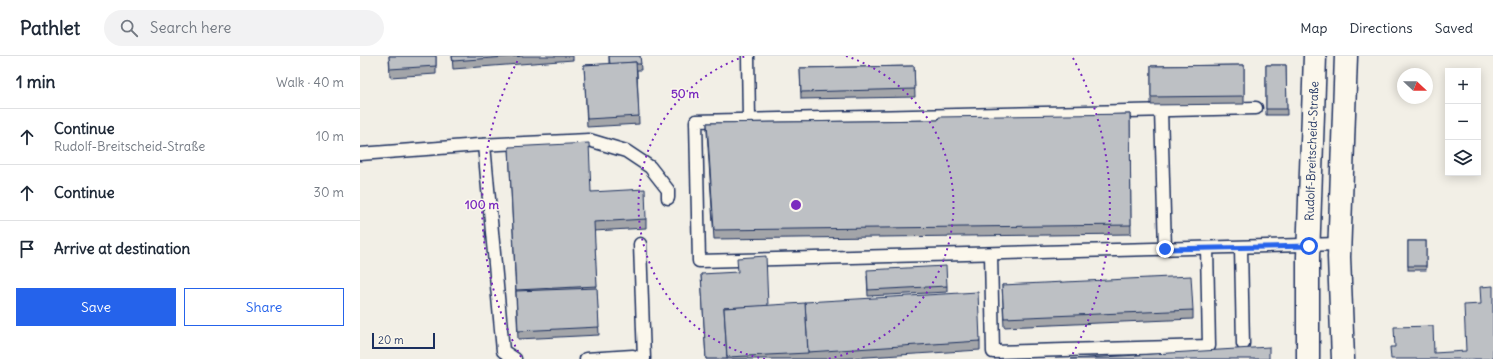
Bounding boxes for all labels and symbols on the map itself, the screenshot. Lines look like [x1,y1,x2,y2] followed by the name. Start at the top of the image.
[1397,68,1433,104] north arrow
[1302,81,1321,221] street label: Rudolf-Breitscheid-Straße
[671,86,700,101] text: 50 m
[465,197,499,212] text: 100 m
[789,198,803,212] centre of rings
[1300,237,1318,255] route start
[1156,240,1174,258] route end
[372,331,435,350] scale bar

